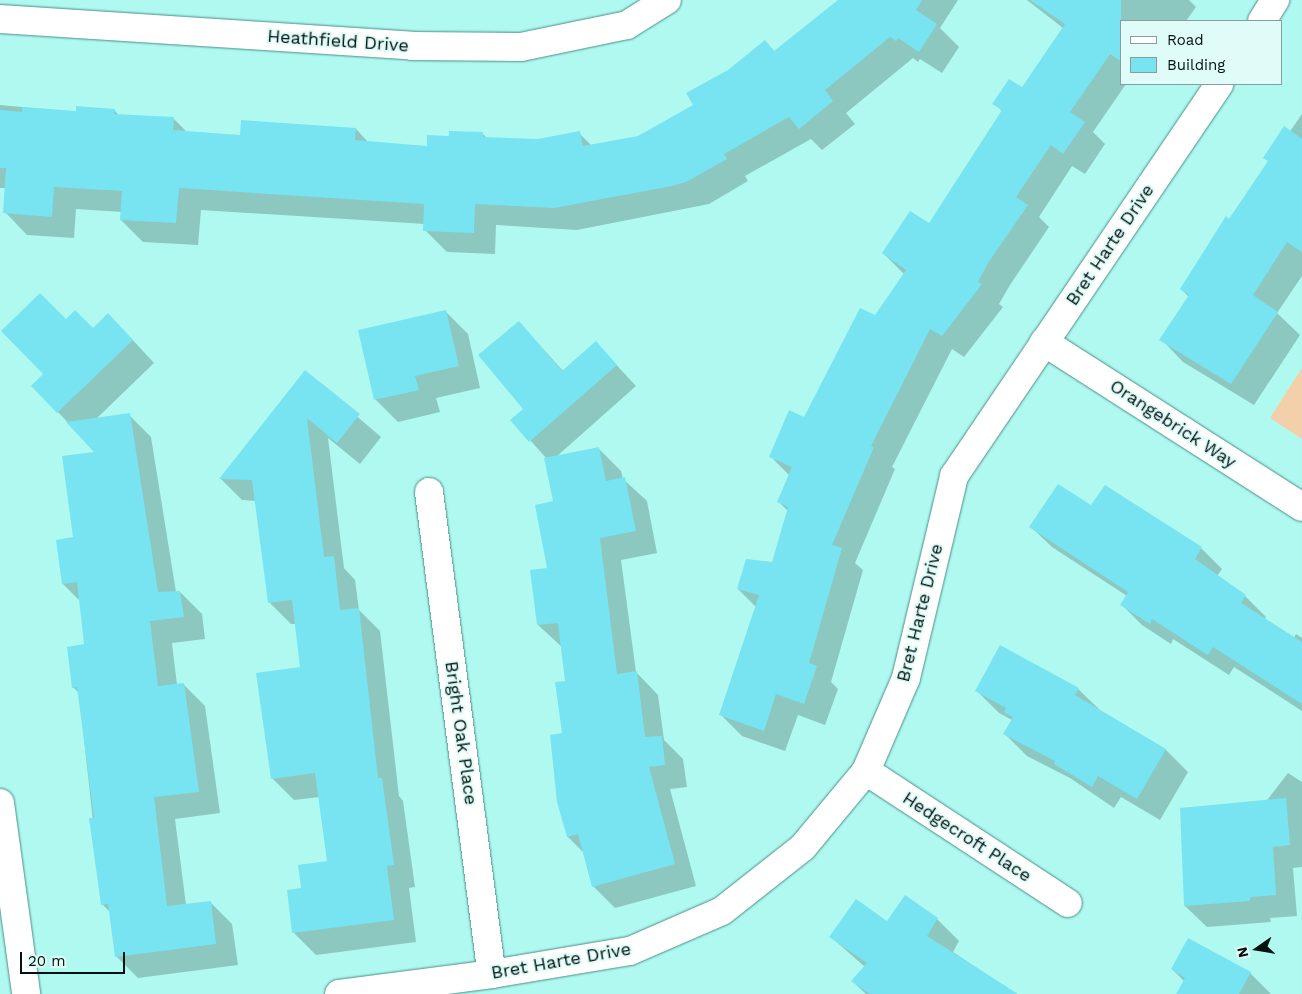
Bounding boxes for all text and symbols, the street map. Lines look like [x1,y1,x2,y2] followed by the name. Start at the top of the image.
[1120,20,1282,85] legend
[267,25,409,57] street label: Heathfield Drive
[1167,31,1204,49] text: Road
[1167,56,1225,74] text: Building
[1061,180,1159,310] street label: Bret Harte Drive
[1105,375,1241,473] street label: Orangebrick Way
[892,542,948,684] street label: Bret Harte Drive
[440,660,482,806] street label: Bright Oak Place
[898,787,1036,887] street label: Hedgecroft Place
[1232,924,1282,974] north arrow
[489,938,633,984] street label: Bret Harte Drive
[22,942,128,974] scale bar
[1233,946,1251,959] text: N
[28,952,66,970] text: 20 m

